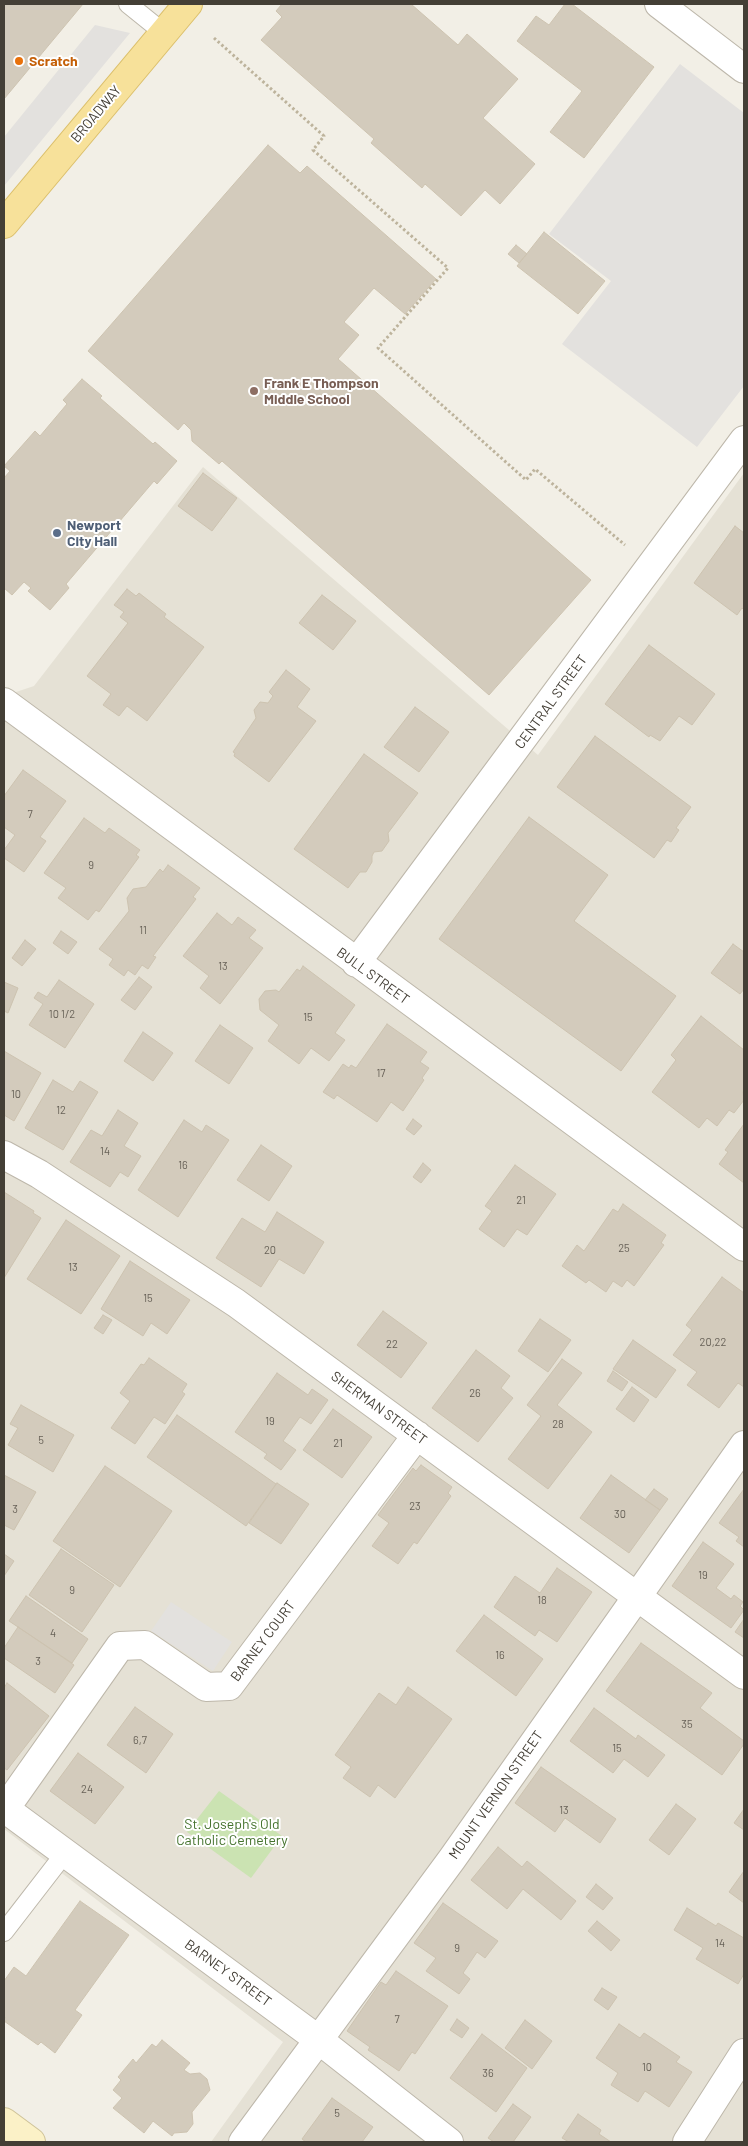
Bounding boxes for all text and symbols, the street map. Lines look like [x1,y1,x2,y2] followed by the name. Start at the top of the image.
[29,53,78,69] place label: Scratch
[13,55,25,67] marker: Scratch
[67,82,125,146] street label: BROADWAY
[264,375,379,408] place label: Frank E Thompson Middle School
[248,385,260,397] marker: Frank E Thompson Middle School
[67,517,121,550] place label: Newport City Hall
[51,527,63,539] marker: Newport City Hall
[511,652,591,752] street label: CENTRAL STREET
[27,807,33,821] house number: 7
[88,858,94,872] house number: 9
[139,923,147,937] house number: 11
[333,944,413,1008] street label: BULL STREET
[218,959,228,973] house number: 13
[49,1007,75,1021] house number: 10 1/2
[303,1010,313,1024] house number: 15
[376,1066,386,1080] house number: 17
[11,1087,21,1101] house number: 10
[56,1103,66,1117] house number: 12
[100,1144,110,1158] house number: 14
[178,1158,188,1172] house number: 16
[516,1193,526,1207] house number: 21
[618,1241,630,1255] house number: 25
[264,1243,276,1257] house number: 20
[68,1260,78,1274] house number: 13
[143,1291,153,1305] house number: 15
[700,1335,726,1349] house number: 20,22
[386,1337,398,1351] house number: 22
[328,1368,430,1448] street label: SHERMAN STREET
[469,1386,481,1400] house number: 26
[265,1414,275,1428] house number: 19
[552,1417,564,1431] house number: 28
[38,1433,44,1447] house number: 5
[333,1436,343,1450] house number: 21
[409,1499,421,1513] house number: 23
[12,1502,18,1516] house number: 3
[614,1507,626,1521] house number: 30
[698,1568,708,1582] house number: 19
[69,1583,75,1597] house number: 9
[537,1593,547,1607] house number: 18
[227,1597,299,1685] street label: BARNEY COURT
[50,1626,56,1640] house number: 4
[495,1648,505,1662] house number: 16
[35,1654,41,1668] house number: 3
[681,1717,693,1731] house number: 35
[445,1728,547,1862] street label: MOUNT VERNON STREET
[133,1733,147,1747] house number: 6,7
[612,1741,622,1755] house number: 15
[81,1782,93,1796] house number: 24
[559,1803,569,1817] house number: 13
[176,1816,288,1848] park label: St. Joseph's Old Catholic Cemetery
[181,1936,275,2010] street label: BARNEY STREET
[715,1936,725,1950] house number: 14
[454,1941,460,1955] house number: 9
[394,2012,400,2026] house number: 7
[642,2060,652,2074] house number: 10
[482,2066,494,2080] house number: 36
[334,2106,340,2120] house number: 5

